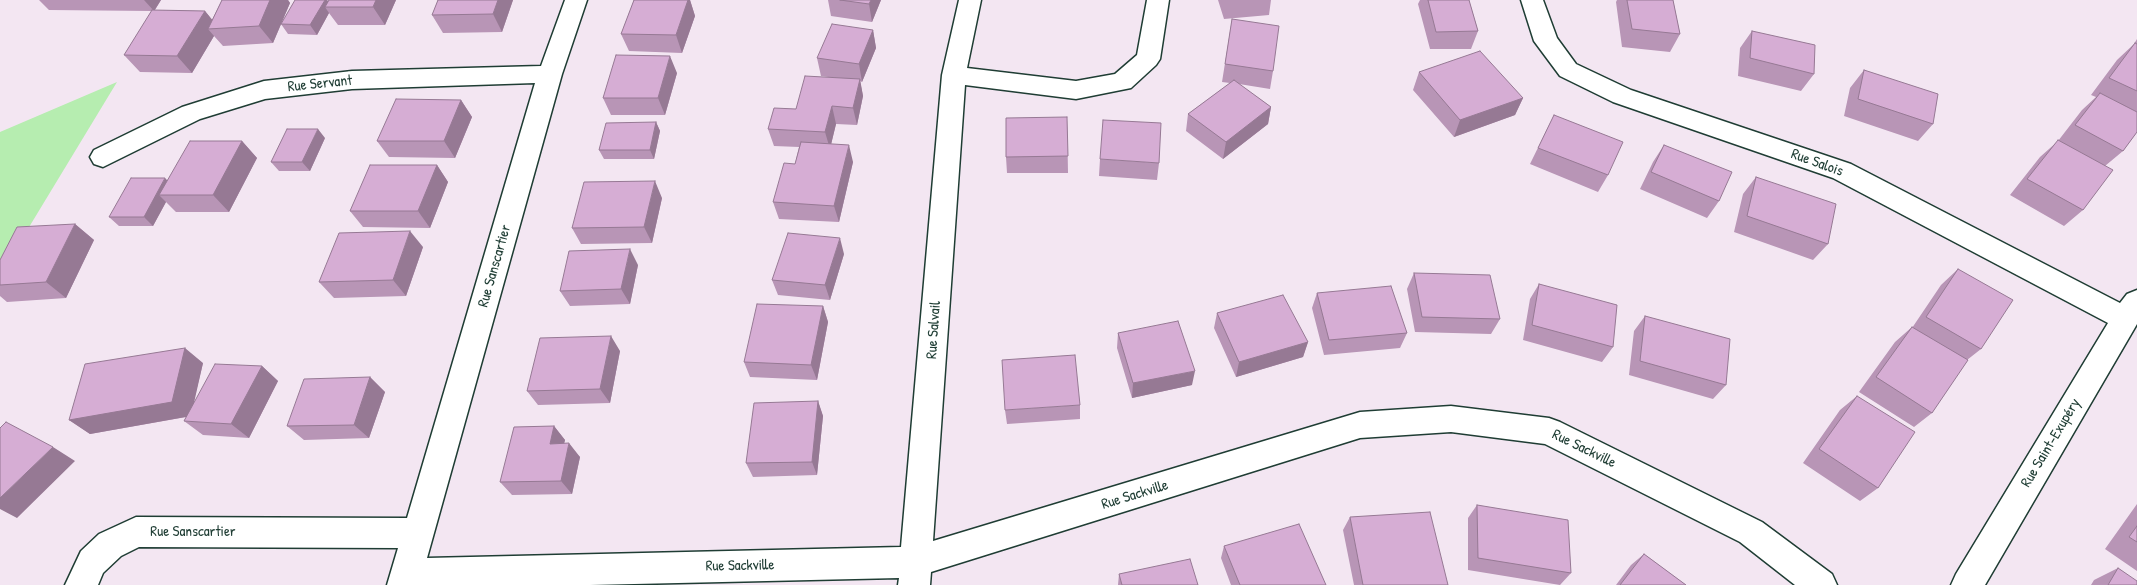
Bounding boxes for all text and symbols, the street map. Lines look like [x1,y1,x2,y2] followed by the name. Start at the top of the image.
[287,72,353,96] street label: Rue Servant
[1788,145,1846,181] street label: Rue Salois
[475,223,515,309] street label: Rue Sanscartier
[923,300,945,360] street label: Rue Salvail
[2017,395,2085,491] street label: Rue Saint-Exupéry
[1549,426,1619,472] street label: Rue Sackville
[1099,476,1171,514] street label: Rue Sackville
[150,523,236,541] street label: Rue Sanscartier
[705,556,775,576] street label: Rue Sackville

